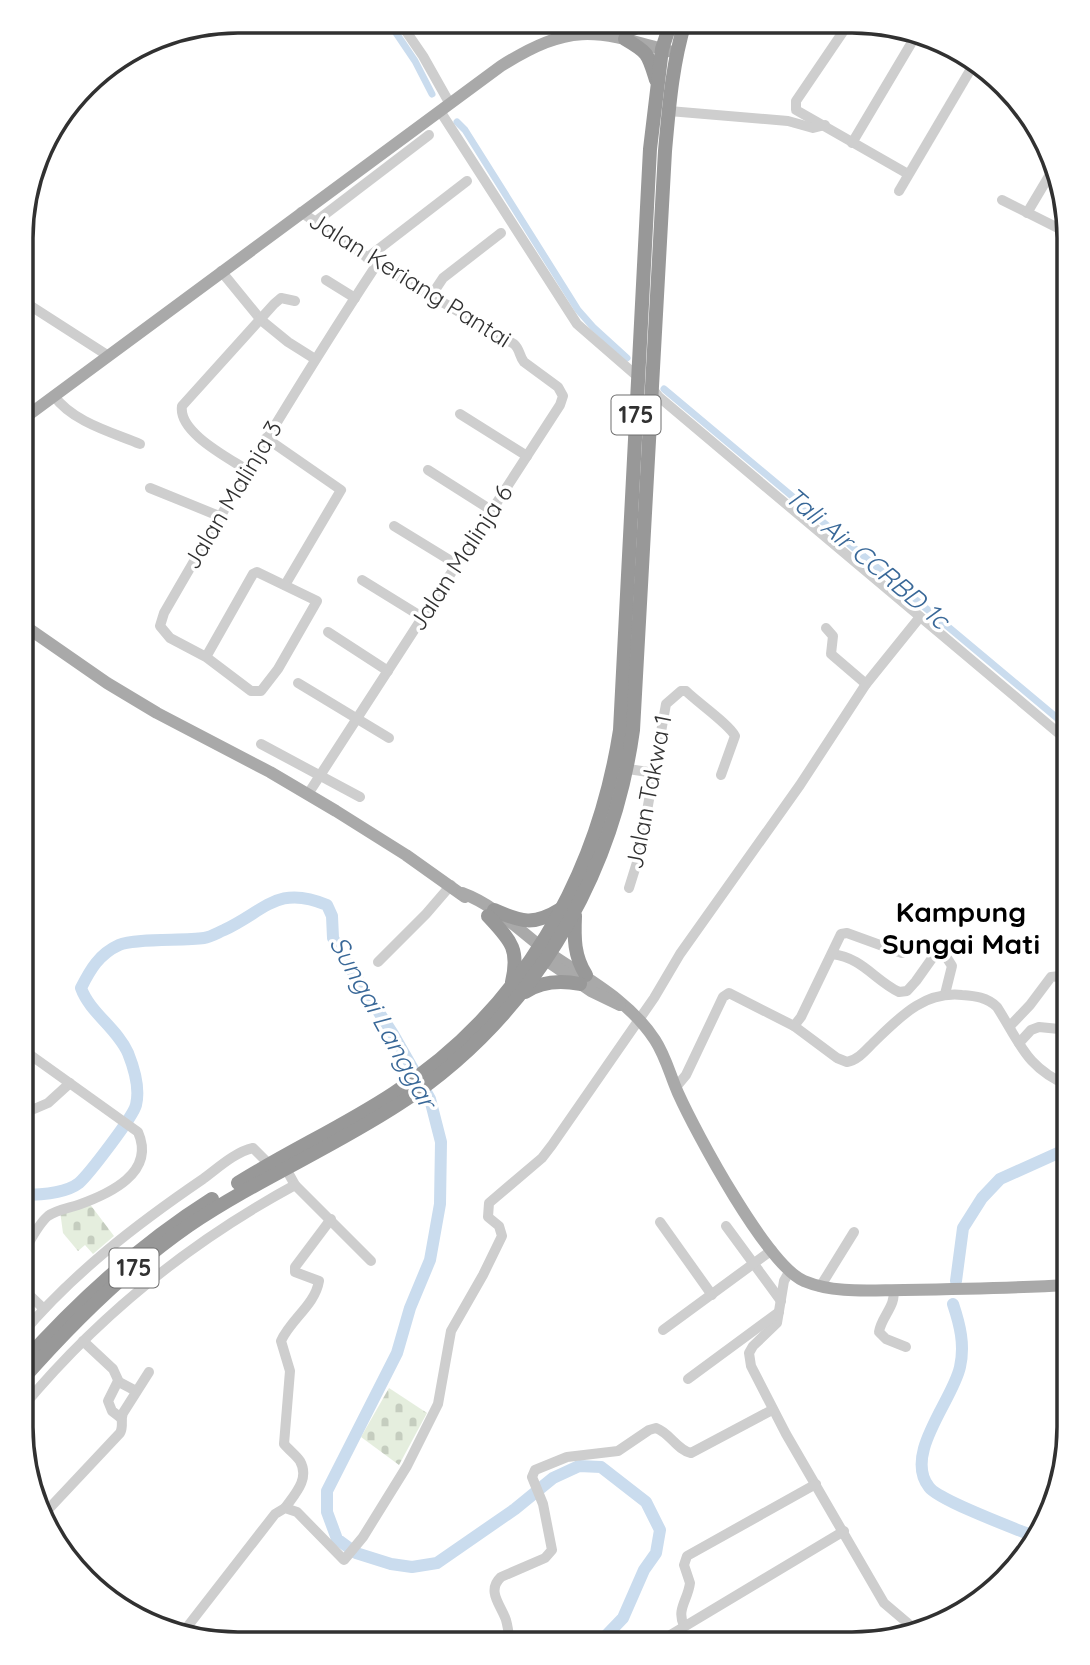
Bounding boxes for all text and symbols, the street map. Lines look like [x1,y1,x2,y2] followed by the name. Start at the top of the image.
[304,205,517,354] street label: Jalan Keriang Pantai
[612,396,660,434] road number: 175
[176,415,288,574] street label: Jalan Malinja 3
[402,479,519,636] street label: Jalan Malinja 6
[779,479,958,638] water label: Tali Air CCRBD 1c
[618,712,678,871] street label: Jalan Takwa 1
[882,894,1040,961] district label: Kampung Sungai Mati
[323,930,446,1116] water label: Sungai Langgar
[110,1248,158,1288] road number: 175

